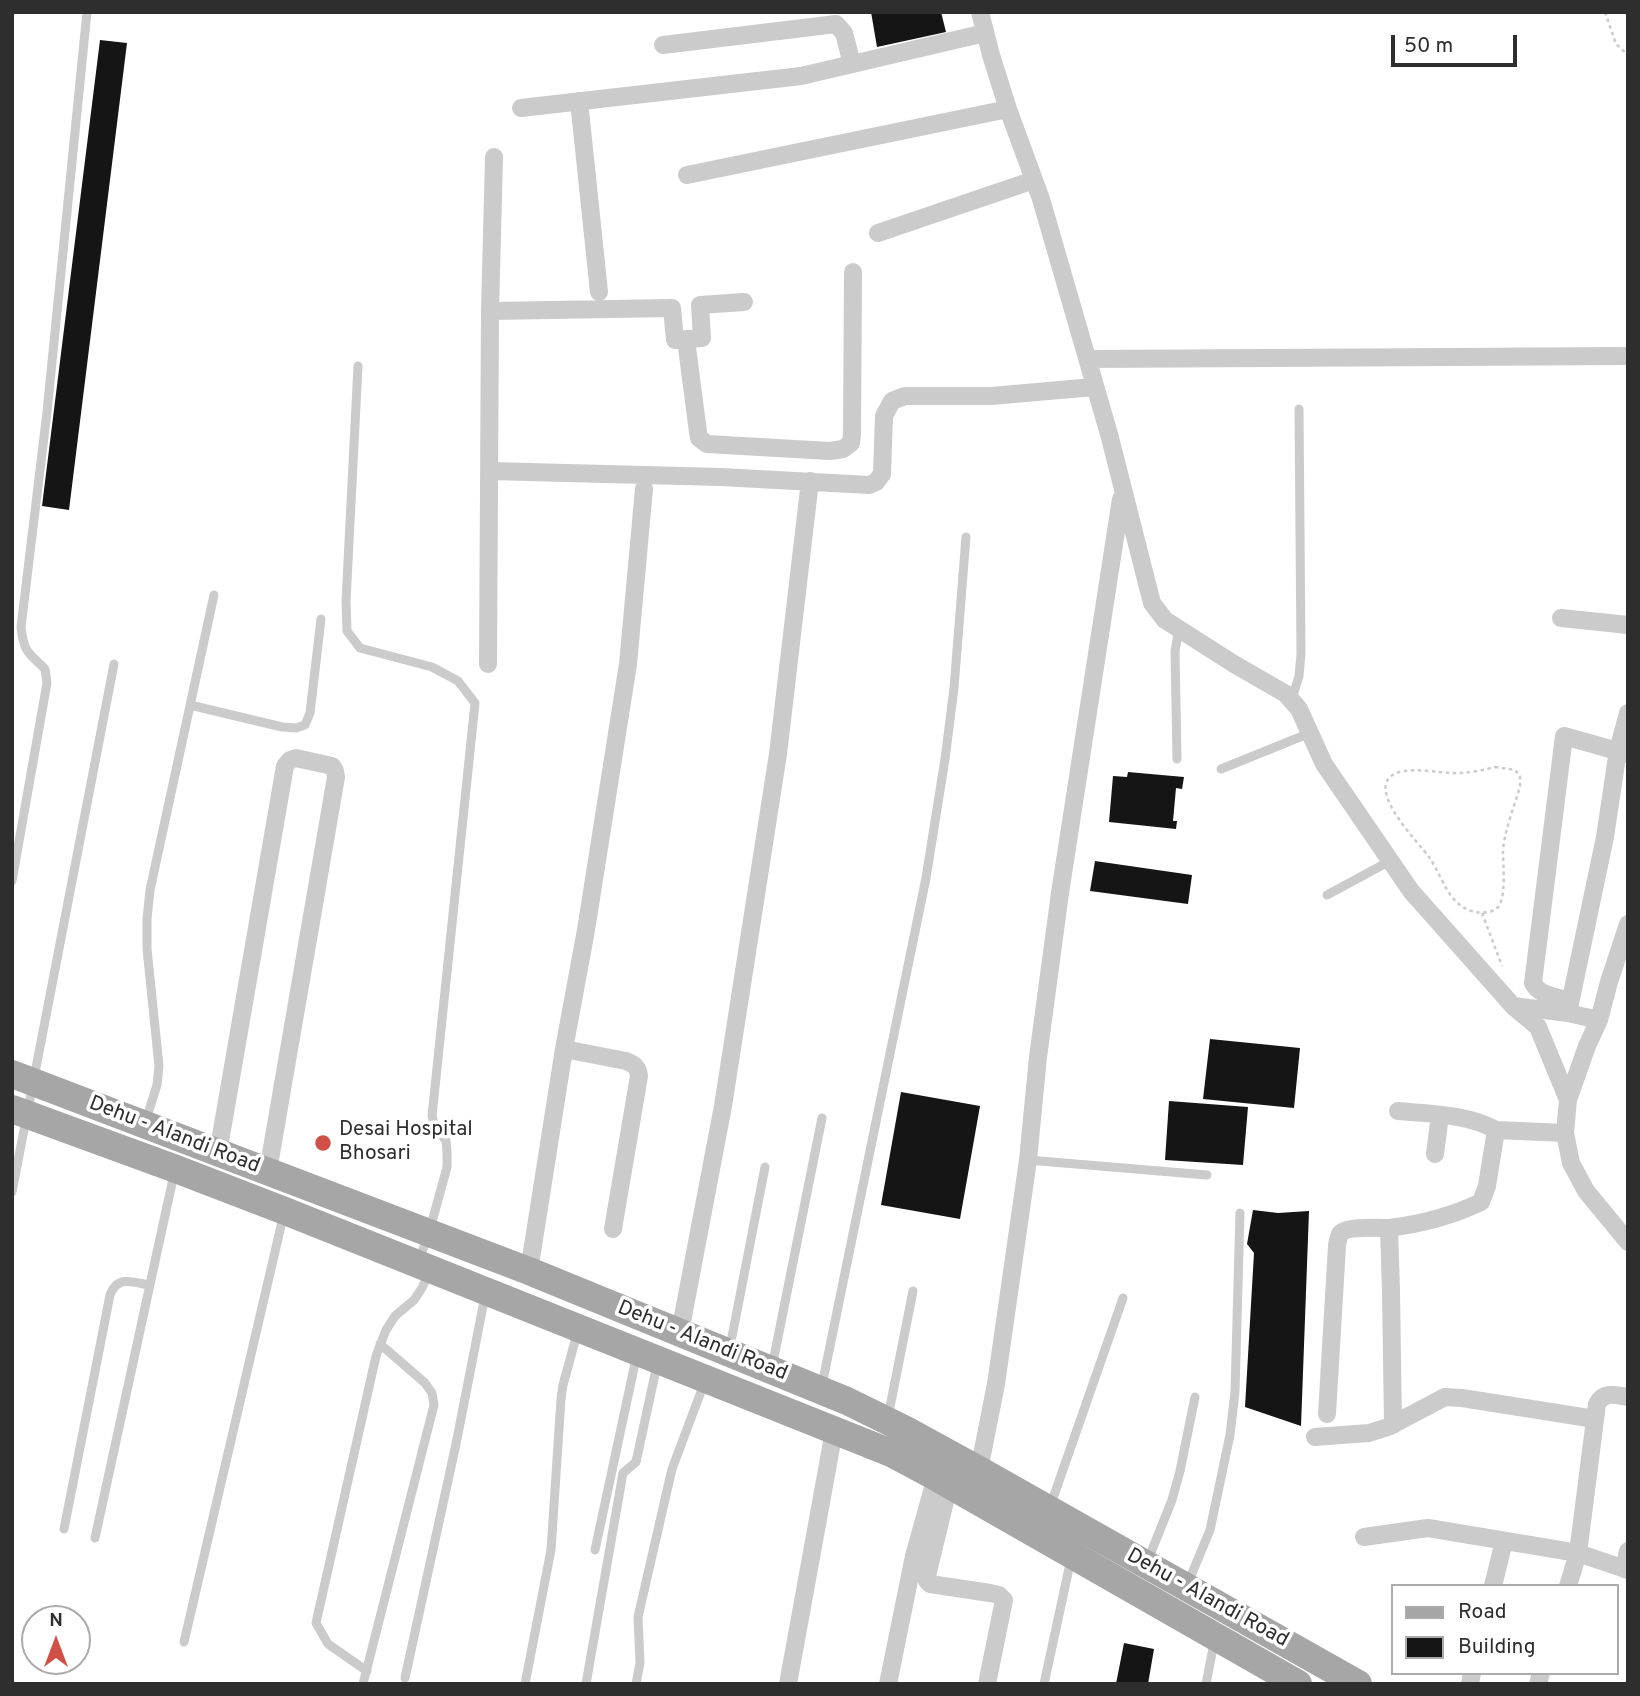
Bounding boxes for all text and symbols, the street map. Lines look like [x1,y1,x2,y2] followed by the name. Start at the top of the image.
[1395,21,1521,65] scale bar
[1404,33,1453,60] text: 50 m
[85,1092,263,1180] street label: Dehu - Alandi Road
[339,1118,473,1168] place label: Desai Hospital Bhosari
[313,1133,333,1153] marker: Desai Hospital Bhosari
[613,1296,791,1388] street label: Dehu - Alandi Road
[1122,1544,1292,1654] street label: Dehu - Alandi Road
[1392,1584,1619,1675] legend
[1458,1599,1507,1626] text: Road
[21,1605,91,1675] north arrow
[49,1609,63,1633] text: N
[1458,1634,1536,1661] text: Building

